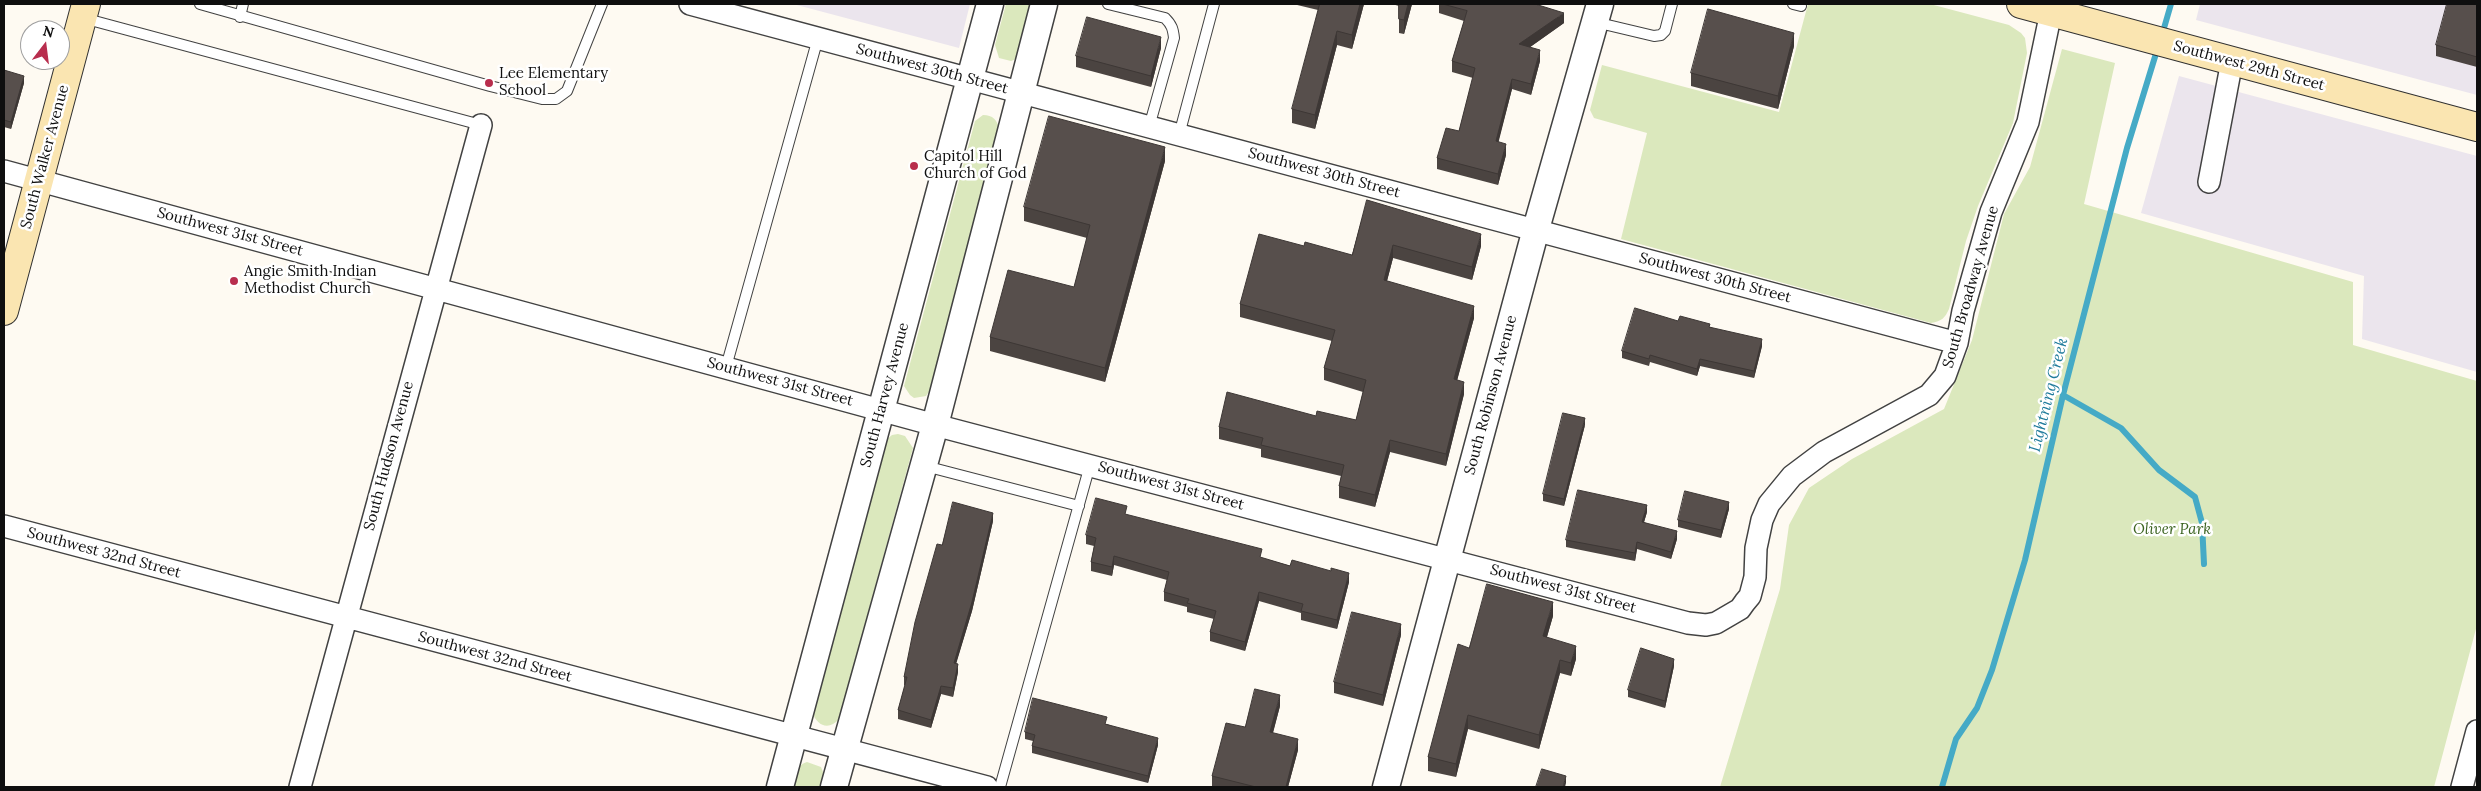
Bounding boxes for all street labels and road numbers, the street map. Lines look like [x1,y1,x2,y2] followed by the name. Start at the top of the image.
[2172,37,2326,95] street label: Southwest 29th Street
[854,40,1010,98] street label: Southwest 30th Street
[17,83,73,231] street label: South Walker Avenue
[1246,144,1402,202] street label: Southwest 30th Street
[155,204,305,260] street label: Southwest 31st Street
[1939,204,2003,370] street label: South Broadway Avenue
[1637,249,1793,307] street label: Southwest 30th Street
[1461,313,1521,477] street label: South Robinson Avenue
[857,321,913,469] street label: South Harvey Avenue
[705,354,855,410] street label: Southwest 31st Street
[360,379,418,533] street label: South Hudson Avenue
[1096,458,1246,514] street label: Southwest 31st Street
[25,524,183,582] street label: Southwest 32nd Street
[1488,561,1638,617] street label: Southwest 31st Street
[416,628,574,686] street label: Southwest 32nd Street

